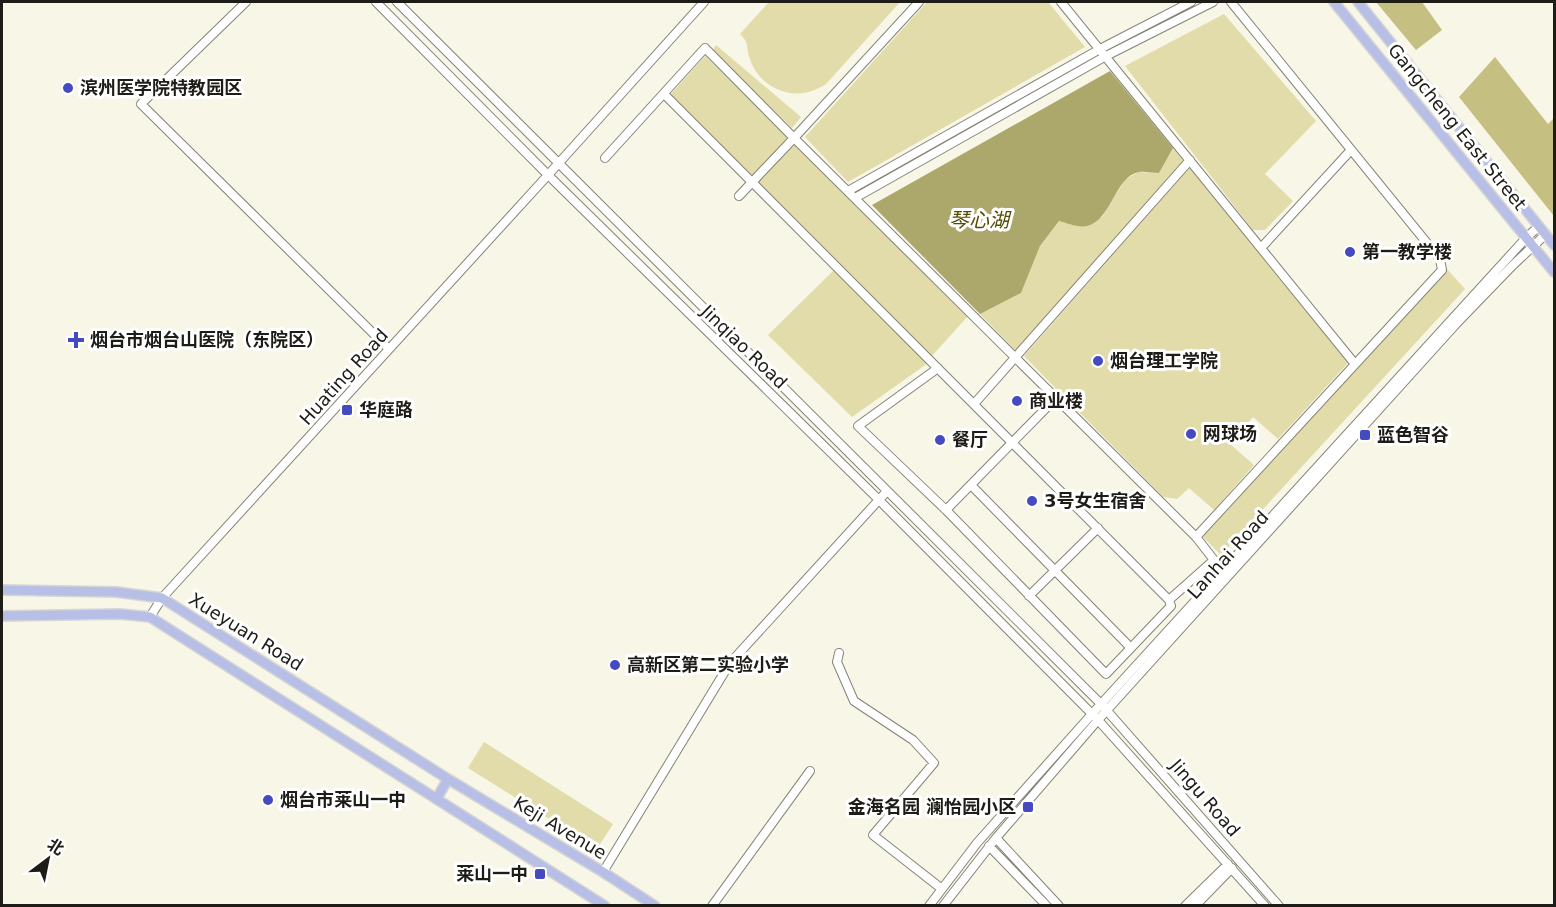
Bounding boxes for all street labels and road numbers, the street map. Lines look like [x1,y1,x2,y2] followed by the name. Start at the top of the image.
[1384,39,1531,214] street label: Gangcheng East Street
[696,300,792,393] street label: Jinqiao Road
[295,324,392,429] street label: Huating Road
[1183,506,1273,603] street label: Lanhai Road
[185,588,307,675] street label: Xueyuan Road
[1165,754,1245,841] street label: Jingu Road
[510,792,610,864] street label: Keji Avenue

